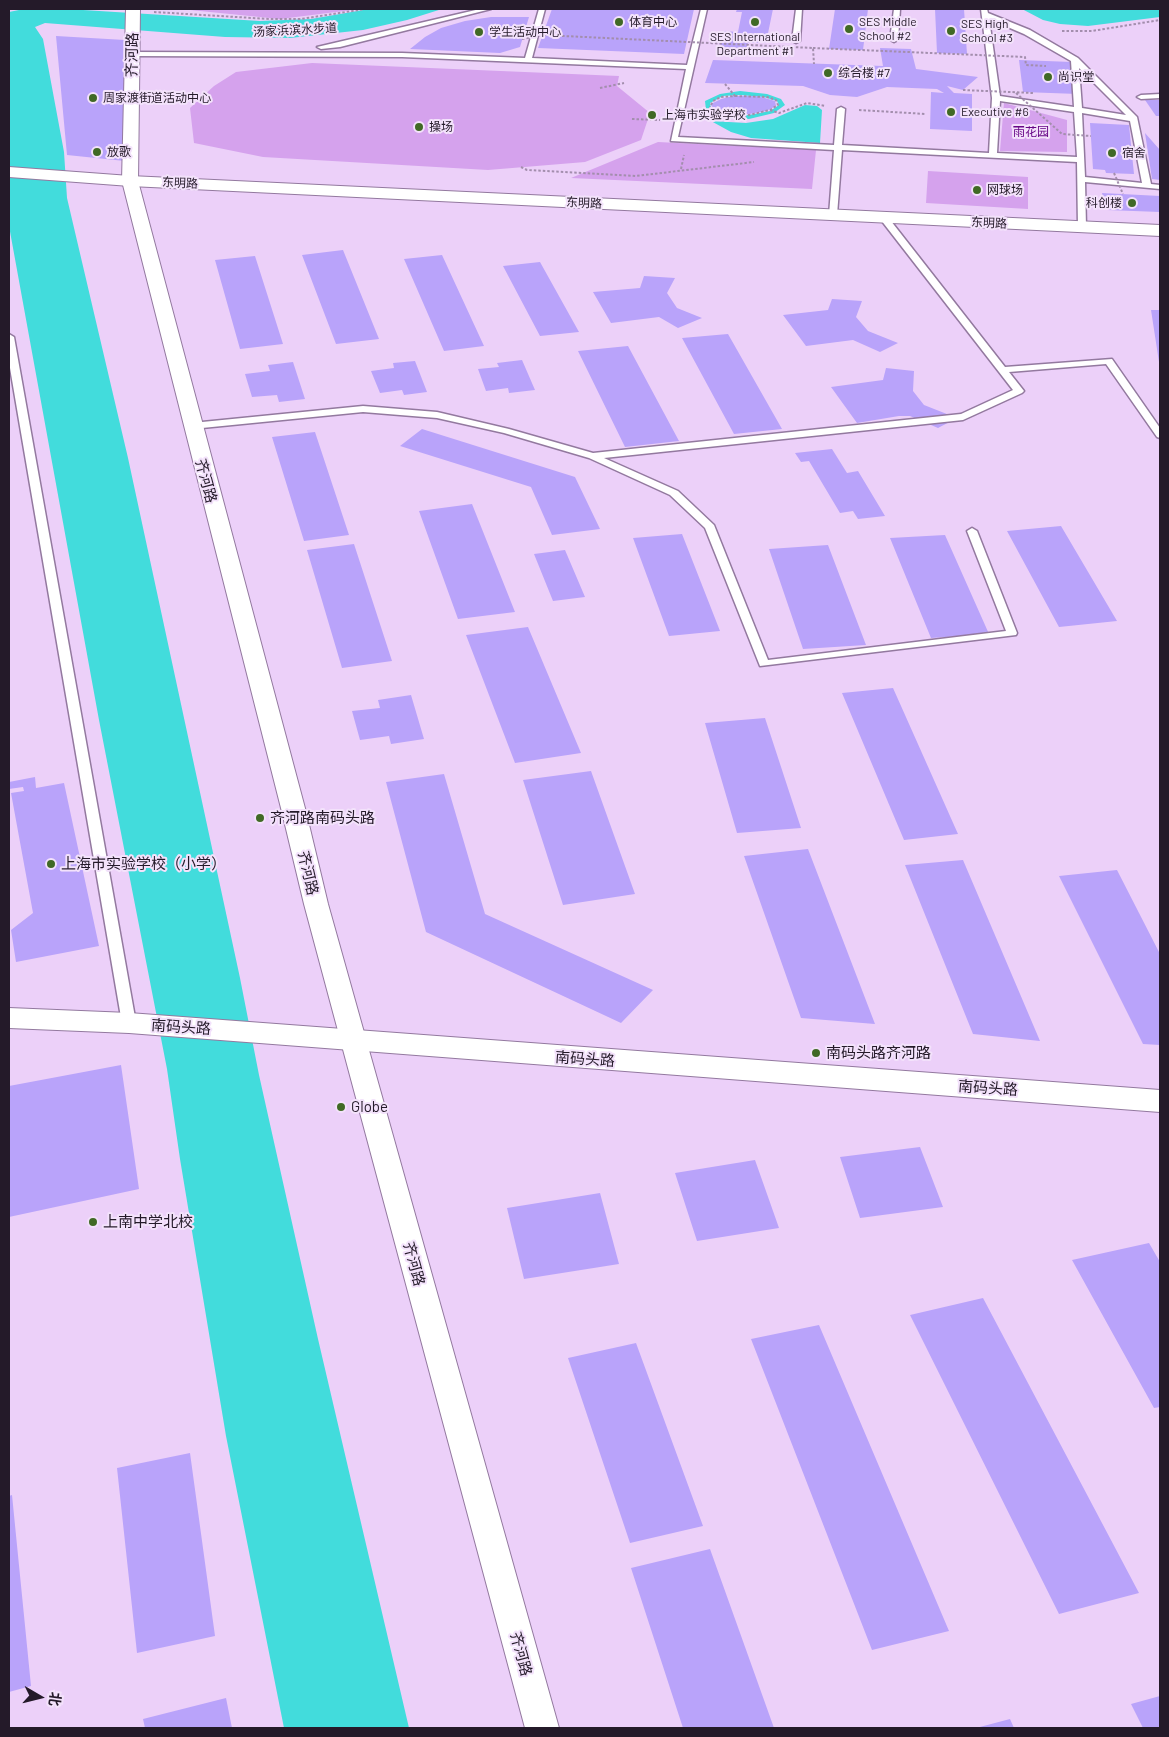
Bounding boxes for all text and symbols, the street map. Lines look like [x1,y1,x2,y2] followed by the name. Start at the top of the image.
[629,15,677,29] place label: 体育中心
[859,15,917,43] place label: SES Middle School #2
[613,16,625,28] marker: 体育中心
[749,16,761,28] marker: SES International Department #1
[961,17,1013,45] place label: SES High School #3
[253,21,337,39] street label: 汤家浜滨水步道
[843,23,855,35] marker: SES Middle School #2
[489,25,561,39] place label: 学生活动中心
[945,25,957,37] marker: SES High School #3
[473,26,485,38] marker: 学生活动中心
[710,30,800,58] place label: SES International Department #1
[123,32,141,78] street label: 齐河路
[838,66,890,80] place label: 综合楼 #7
[822,67,834,79] marker: 综合楼 #7
[1058,70,1094,84] place label: 尚识堂
[1042,71,1054,83] marker: 尚识堂
[103,91,211,105] place label: 周家渡街道活动中心
[87,92,99,104] marker: 周家渡街道活动中心
[961,105,1029,119] place label: Executive #6
[945,106,957,118] marker: Executive #6
[662,108,746,122] place label: 上海市实验学校
[646,109,658,121] marker: 上海市实验学校
[429,120,453,134] place label: 操场
[413,121,425,133] marker: 操场
[1013,125,1049,139] park label: 雨花园
[107,145,131,159] place label: 放歌
[91,146,103,158] marker: 放歌
[1122,146,1146,160] place label: 宿舍
[1106,147,1118,159] marker: 宿舍
[162,175,198,191] street label: 东明路
[987,183,1023,197] place label: 网球场
[971,184,983,196] marker: 网球场
[566,195,602,211] street label: 东明路
[1086,196,1122,210] place label: 科创楼
[1126,197,1138,209] marker: 科创楼
[971,215,1007,231] street label: 东明路
[191,457,221,505] street label: 齐河路
[270,809,375,827] place label: 齐河路南码头路
[254,812,266,824] marker: 齐河路南码头路
[294,849,322,897] street label: 齐河路
[61,855,226,873] place label: 上海市实验学校（小学）
[45,858,57,870] marker: 上海市实验学校（小学）
[150,1016,212,1038] street label: 南码头路
[826,1044,931,1062] place label: 南码头路齐河路
[810,1047,822,1059] marker: 南码头路齐河路
[554,1048,616,1070] street label: 南码头路
[957,1077,1019,1099] street label: 南码头路
[351,1098,388,1116] place label: Globe
[335,1101,347,1113] marker: Globe
[103,1213,193,1231] place label: 上南中学北校
[87,1216,99,1228] marker: 上南中学北校
[399,1240,429,1288] street label: 齐河路
[506,1630,536,1678] street label: 齐河路
[15,1672,65,1722] north arrow
[46,1691,65,1707] text: 北

